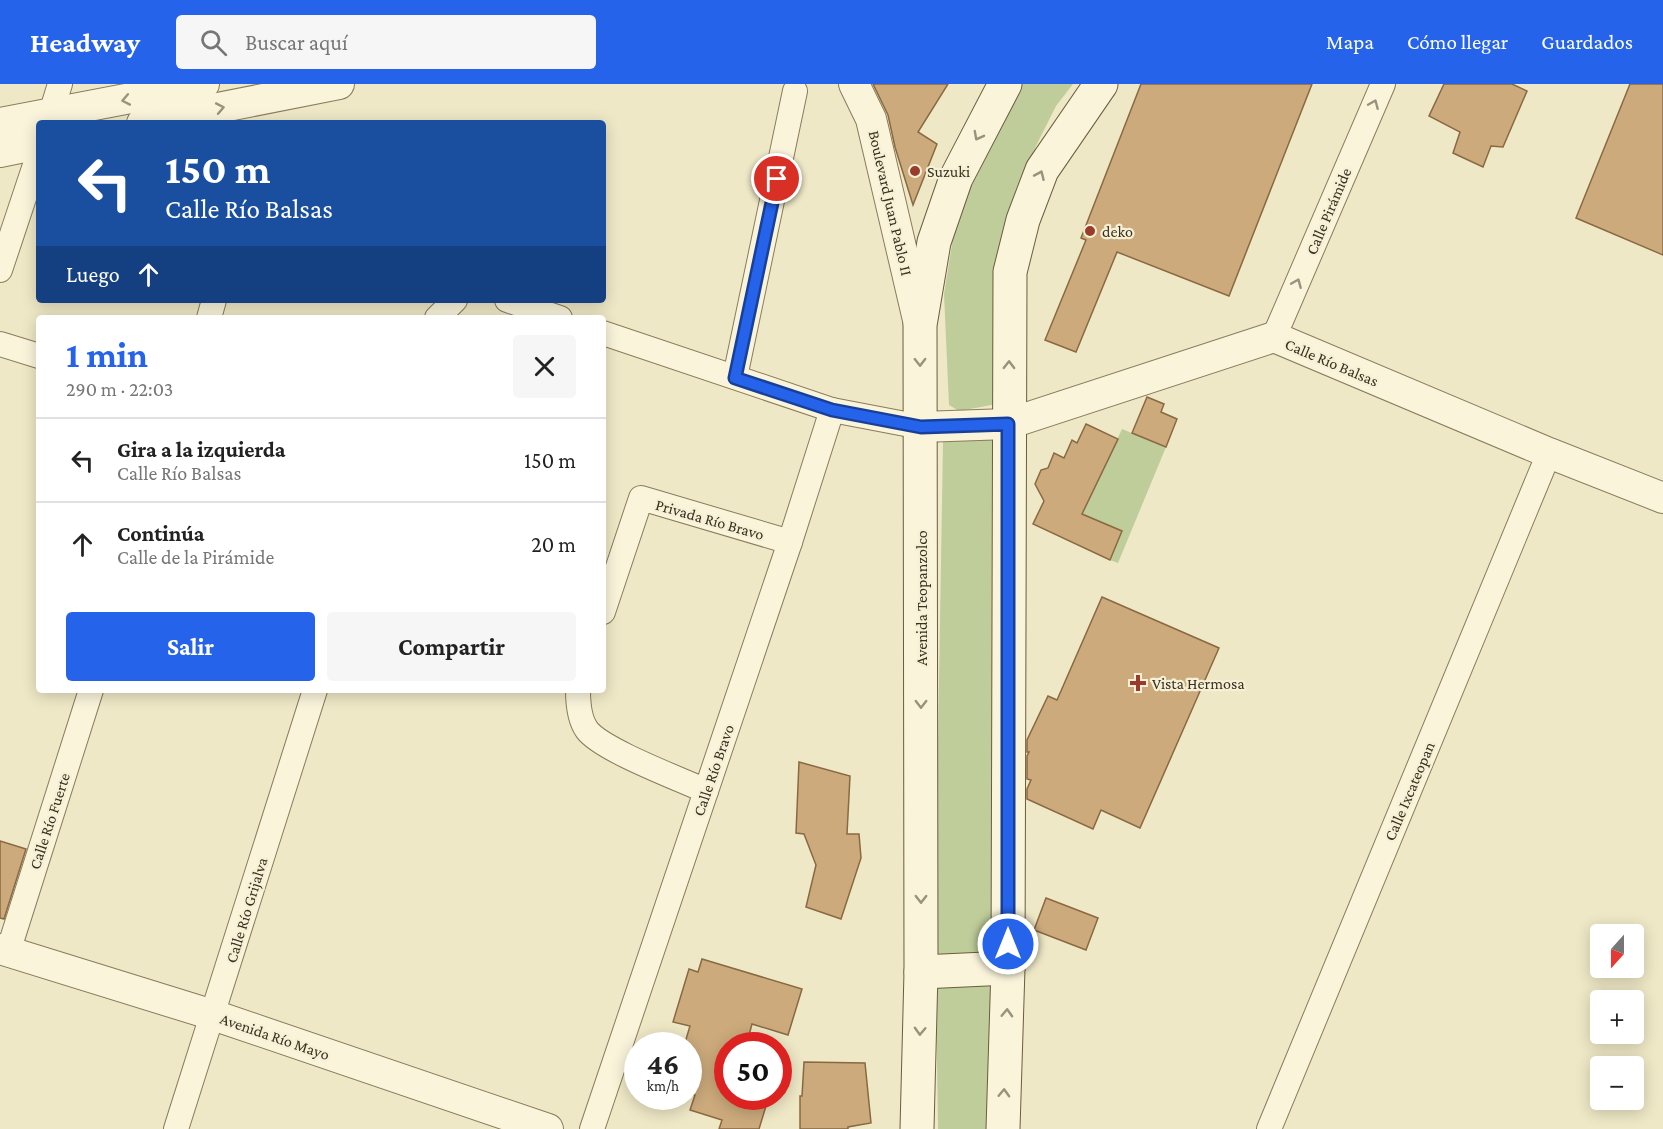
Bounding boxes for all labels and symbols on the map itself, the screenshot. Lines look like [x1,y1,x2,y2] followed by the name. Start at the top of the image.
[121,92,131,105] one-way arrow
[1367,100,1379,111] one-way arrow
[215,102,225,115] one-way arrow
[865,129,916,278] street label: Boulevard Juan Pablo II
[974,129,985,140] one-way arrow
[751,153,802,204] pin
[927,163,970,180] place label: Suzuki
[908,164,922,178] marker: Suzuki
[1303,165,1354,257] street label: Calle Pirámide
[1033,171,1045,182] one-way arrow
[1102,223,1133,240] place label: deko
[1083,224,1097,238] marker: deko
[1290,279,1302,290] one-way arrow
[1283,335,1381,390] street label: Calle Río Balsas
[914,358,926,367] one-way arrow
[1003,361,1015,370] one-way arrow
[654,496,766,543] street label: Privada Río Bravo
[913,530,931,666] street label: Avenida Teopanzolco
[1129,674,1147,692] marker: Vista Hermosa
[1152,675,1245,692] place label: Vista Hermosa
[915,700,927,709] one-way arrow
[690,722,737,818] street label: Calle Río Bravo
[1381,739,1439,844] street label: Calle Ixcateopan
[26,771,73,871] street label: Calle Río Fuerte
[222,855,272,965] street label: Calle Río Grijalva
[915,895,927,904] one-way arrow
[976,912,1040,976] position arrow
[1590,924,1644,978] north arrow
[1000,1008,1013,1017] one-way arrow
[218,1010,332,1064] street label: Avenida Río Mayo
[913,1026,926,1035] one-way arrow
[714,1032,792,1110] speed limit sign: 50
[998,1089,1010,1098] one-way arrow

